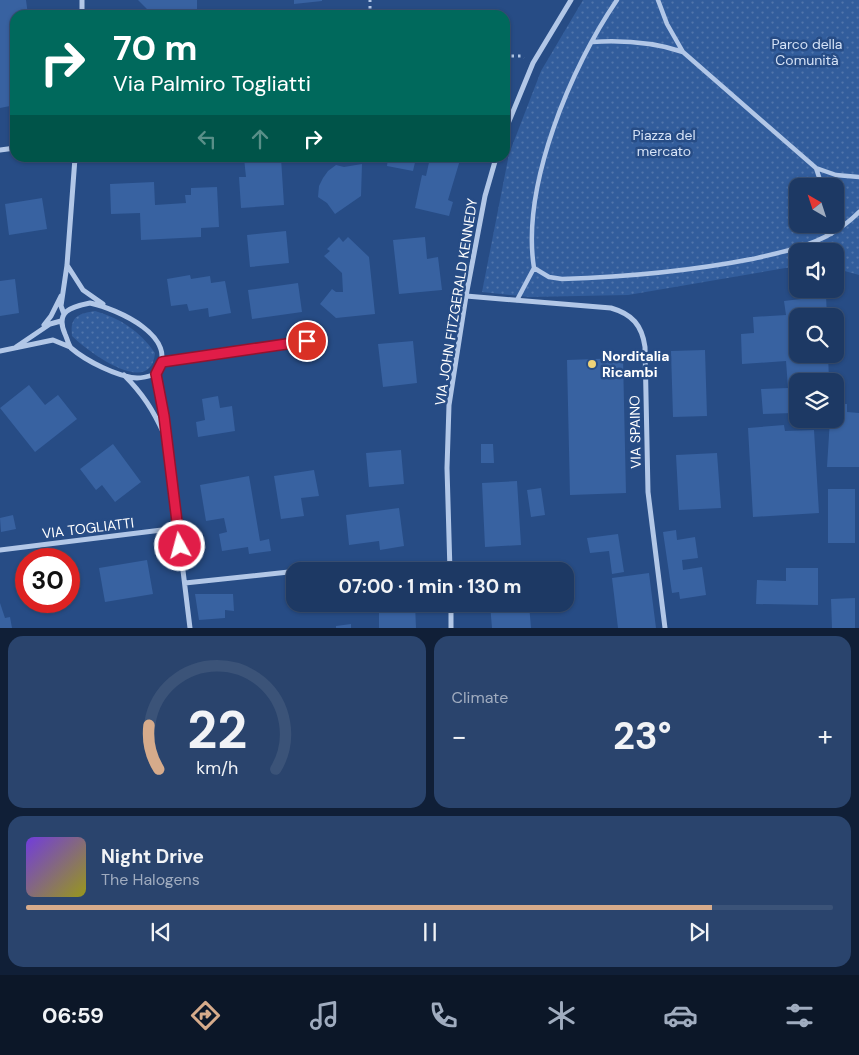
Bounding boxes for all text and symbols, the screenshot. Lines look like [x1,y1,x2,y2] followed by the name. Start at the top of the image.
[113,25,197,71] text: 70 m
[30,30,95,95] icon: right
[772,35,842,69] park label: Parco della Comunità
[113,69,311,98] text: Via Palmiro Togliatti
[193,125,221,153] icon: left
[246,125,274,153] icon: ahead
[299,125,327,153] icon: right
[632,126,696,160] park label: Piazza del mercato
[789,178,844,232] north arrow
[789,178,844,428] map controls
[431,197,481,407] street label: VIA JOHN FITZGERALD KENNEDY
[789,243,844,298] button: sound
[789,308,844,363] button: search
[286,320,328,362] pin
[293,327,321,355] icon: arrive
[602,347,669,381] place label: Norditalia Ricambi
[586,358,598,370] marker: Norditalia Ricambi
[789,373,844,428] button: layers
[625,395,645,469] street label: VIA SPAINO
[41,513,135,543] street label: VIA TOGLIATTI
[153,519,205,571] position arrow
[15,548,80,613] speed limit sign: 30
[339,574,521,599] text: 07:00 · 1 min · 130 m
[452,687,508,708] text: Climate
[187,696,247,764] text: 22
[613,711,672,761] text: 23°
[452,718,467,755] text: −
[818,718,833,755] text: +
[196,756,238,780] text: km/h
[101,844,204,869] text: Night Drive
[101,869,200,890] text: The Halogens
[147,918,175,946] icon: previous
[416,918,444,946] icon: pause
[685,918,713,946] icon: next
[188,998,223,1033] icon: directions
[307,998,342,1033] icon: music
[426,998,461,1033] icon: phone
[544,998,579,1033] icon: climate
[663,998,698,1033] icon: car
[782,998,817,1033] icon: filters
[42,1001,104,1030] text: 06:59

